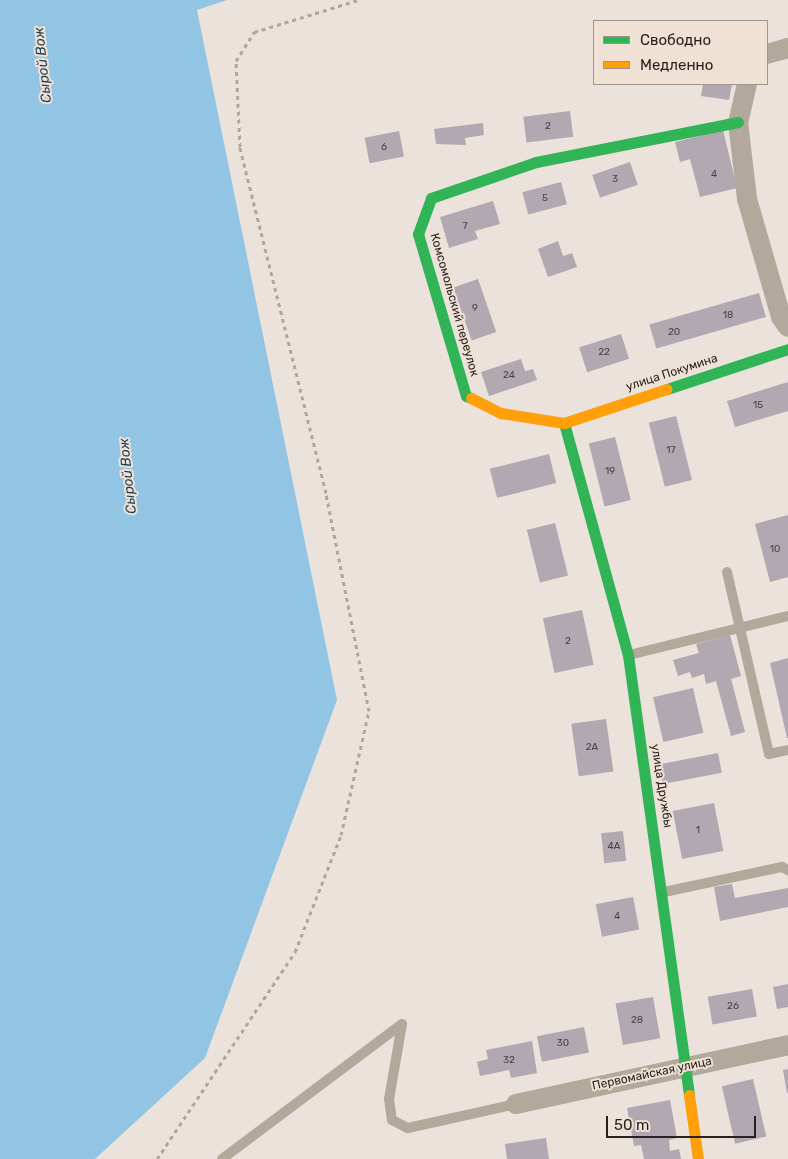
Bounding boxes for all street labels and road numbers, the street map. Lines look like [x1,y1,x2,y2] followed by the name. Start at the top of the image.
[427,232,481,378] street label: Комсомольский переулок
[624,351,720,395] street label: улица Покумина
[647,743,675,829] street label: улица Дружбы
[591,1054,713,1094] street label: Первомайская улица

